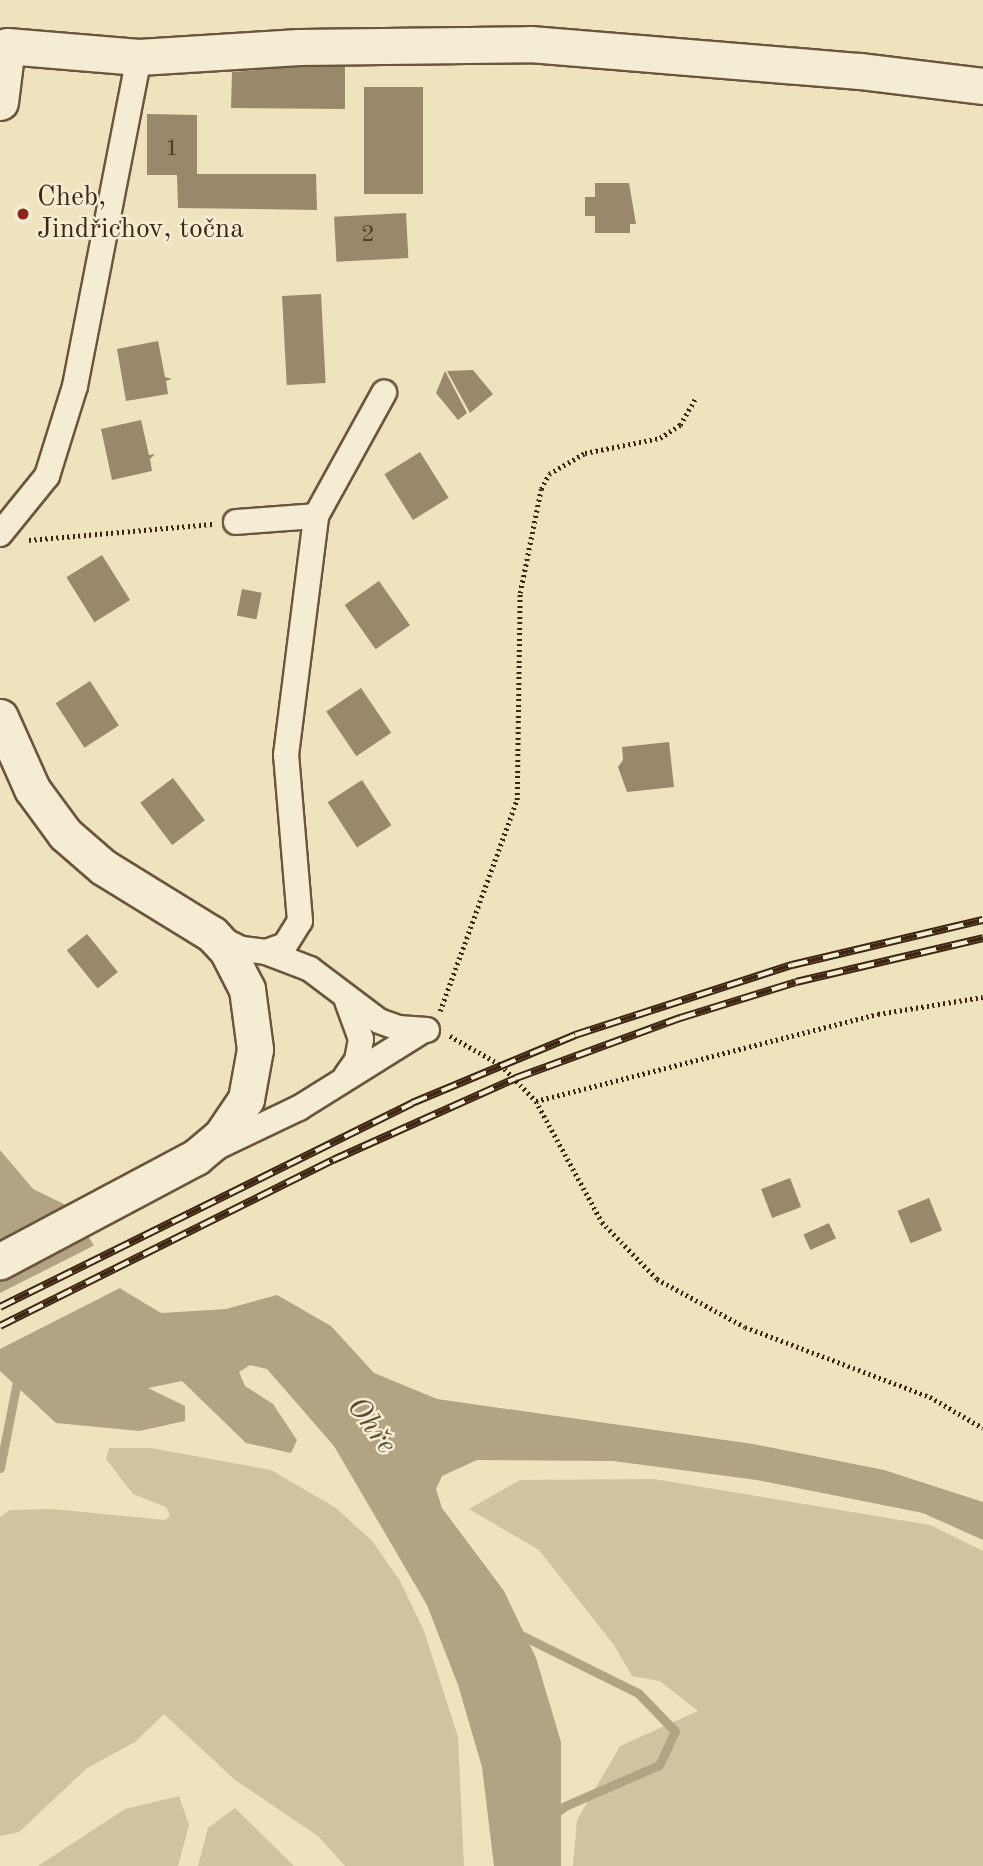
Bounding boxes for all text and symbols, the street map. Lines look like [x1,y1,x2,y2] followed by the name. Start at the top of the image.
[165,136,179,164] house number: 1
[37,181,244,247] place label: Cheb, Jindřichov, točna
[15,206,31,222] marker: Cheb, Jindřichov, točna
[361,222,375,250] house number: 2
[338,1390,404,1462] water label: Ohře

